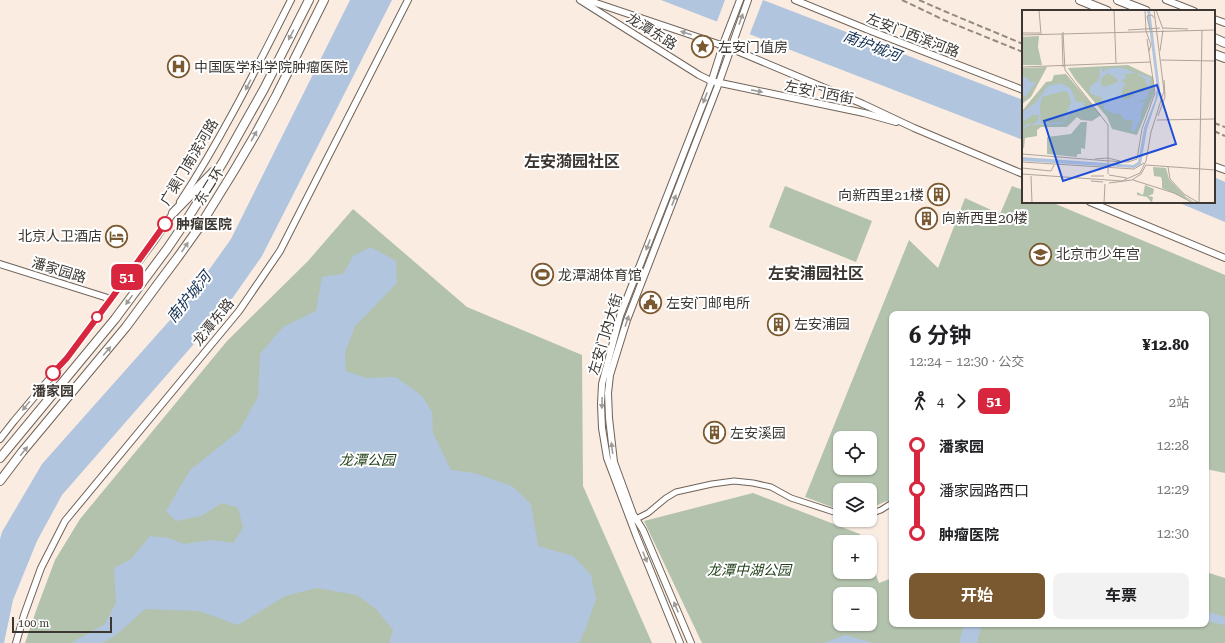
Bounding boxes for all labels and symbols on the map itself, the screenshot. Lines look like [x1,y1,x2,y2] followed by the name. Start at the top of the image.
[624,9,680,53] street label: 龙潭东路
[864,10,962,60] street label: 左安门西滨河路
[1022,10,1215,203] inset map
[738,12,744,24] one-way arrow
[841,27,906,66] water label: 南护城河
[288,29,294,41] one-way arrow
[680,29,692,35] one-way arrow
[690,34,716,60] place icon: 左安门值房
[718,39,788,55] place label: 左安门值房
[166,54,192,80] hospital icon: 中国医学科学院肿瘤医院
[194,59,348,75] place label: 中国医学科学院肿瘤医院
[783,77,855,107] street label: 左安门西街
[245,79,252,91] one-way arrow
[751,89,763,95] one-way arrow
[702,93,708,105] one-way arrow
[157,116,221,208] street label: 广渠门南滨河路
[250,131,257,142] one-way arrow
[524,152,620,171] district label: 左安漪园社区
[191,164,227,208] street label: 东二环
[926,182,952,208] building icon: 向新西里21楼
[838,187,924,203] place label: 向新西里21楼
[671,193,677,205] one-way arrow
[914,205,940,231] building icon: 向新西里20楼
[942,210,1028,226] place label: 向新西里20楼
[157,216,173,232] marker: 肿瘤医院
[176,216,232,232] place label: 肿瘤医院
[104,223,130,249] hotel icon: 北京人卫酒店
[18,228,102,244] place label: 北京人卫酒店
[644,240,650,252] one-way arrow
[1027,241,1053,267] school or university icon: 北京市少年宫
[181,242,189,252] one-way arrow
[1056,246,1140,262] place label: 北京市少年宫
[30,254,88,286] street label: 潘家园路
[530,262,556,288] sports icon: 龙潭湖体育馆
[109,264,145,290] line badge: 51
[768,264,864,283] district label: 左安浦园社区
[163,266,217,326] water label: 南护城河
[558,267,642,283] place label: 龙潭湖体育馆
[637,290,663,316] public building icon: 左安门邮电所
[585,291,625,377] street label: 左安门内大街
[125,295,133,306] one-way arrow
[189,295,237,349] street label: 龙潭东路
[666,295,750,311] place label: 左安门邮电所
[91,311,103,323] unlabelled marker
[765,311,791,337] building icon: 左安浦园
[624,315,630,327] one-way arrow
[794,316,850,332] place label: 左安浦园
[103,345,111,356] one-way arrow
[45,365,61,381] marker: 潘家园
[32,383,74,399] place label: 潘家园
[599,397,605,410] one-way arrow
[21,400,30,411] one-way arrow
[702,420,728,446] building icon: 左安溪园
[730,425,786,441] place label: 左安溪园
[609,442,616,454] one-way arrow
[19,445,28,456] one-way arrow
[339,452,397,468] park label: 龙潭公园
[642,552,648,563] one-way arrow
[707,562,793,578] park label: 龙潭中湖公园
[673,601,680,613] one-way arrow
[12,615,112,634] scale bar

